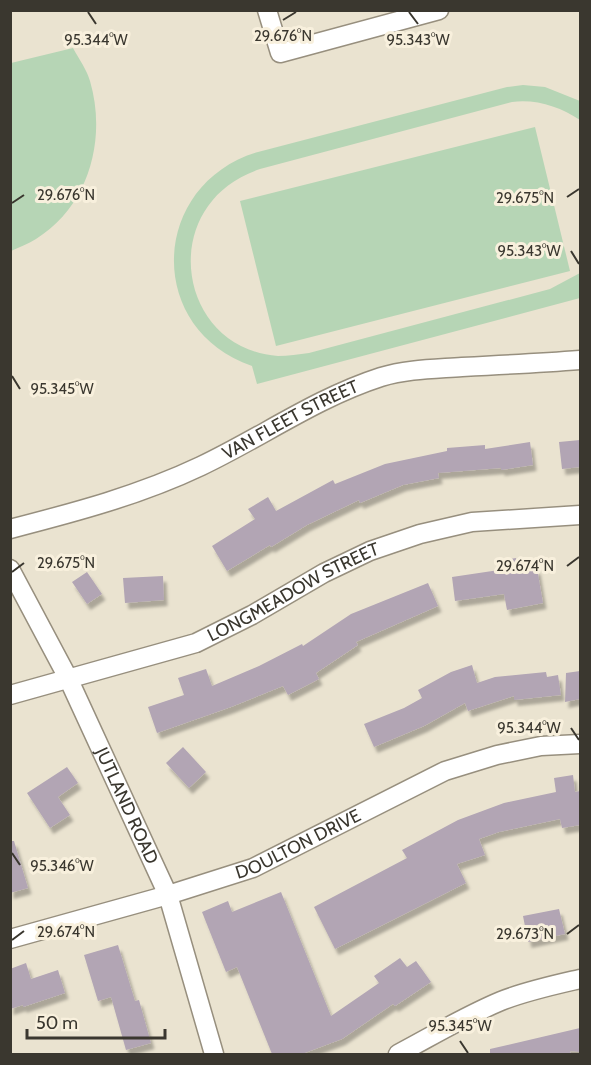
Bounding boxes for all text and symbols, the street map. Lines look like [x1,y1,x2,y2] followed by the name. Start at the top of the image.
[254,27,312,45] text: 29.676°N
[64,31,129,49] text: 95.344°W
[386,31,450,49] text: 95.343°W
[37,186,95,204] text: 29.676°N
[496,189,554,207] text: 29.675°N
[497,242,561,260] text: 95.343°W
[219,375,362,464] street label: VAN FLEET STREET
[30,380,94,398] text: 95.345°W
[204,538,382,646] street label: LONGMEADOW STREET
[37,554,95,572] text: 29.675°N
[496,557,554,575] text: 29.674°N
[497,719,562,737] text: 95.344°W
[90,743,163,867] street label: JUTLAND ROAD
[233,804,365,884] street label: DOULTON DRIVE
[30,857,95,875] text: 95.346°W
[37,923,95,941] text: 29.674°N
[496,925,554,943] text: 29.673°N
[27,1002,165,1040] scale bar
[36,1012,78,1034] text: 50 m
[428,1017,492,1035] text: 95.345°W

